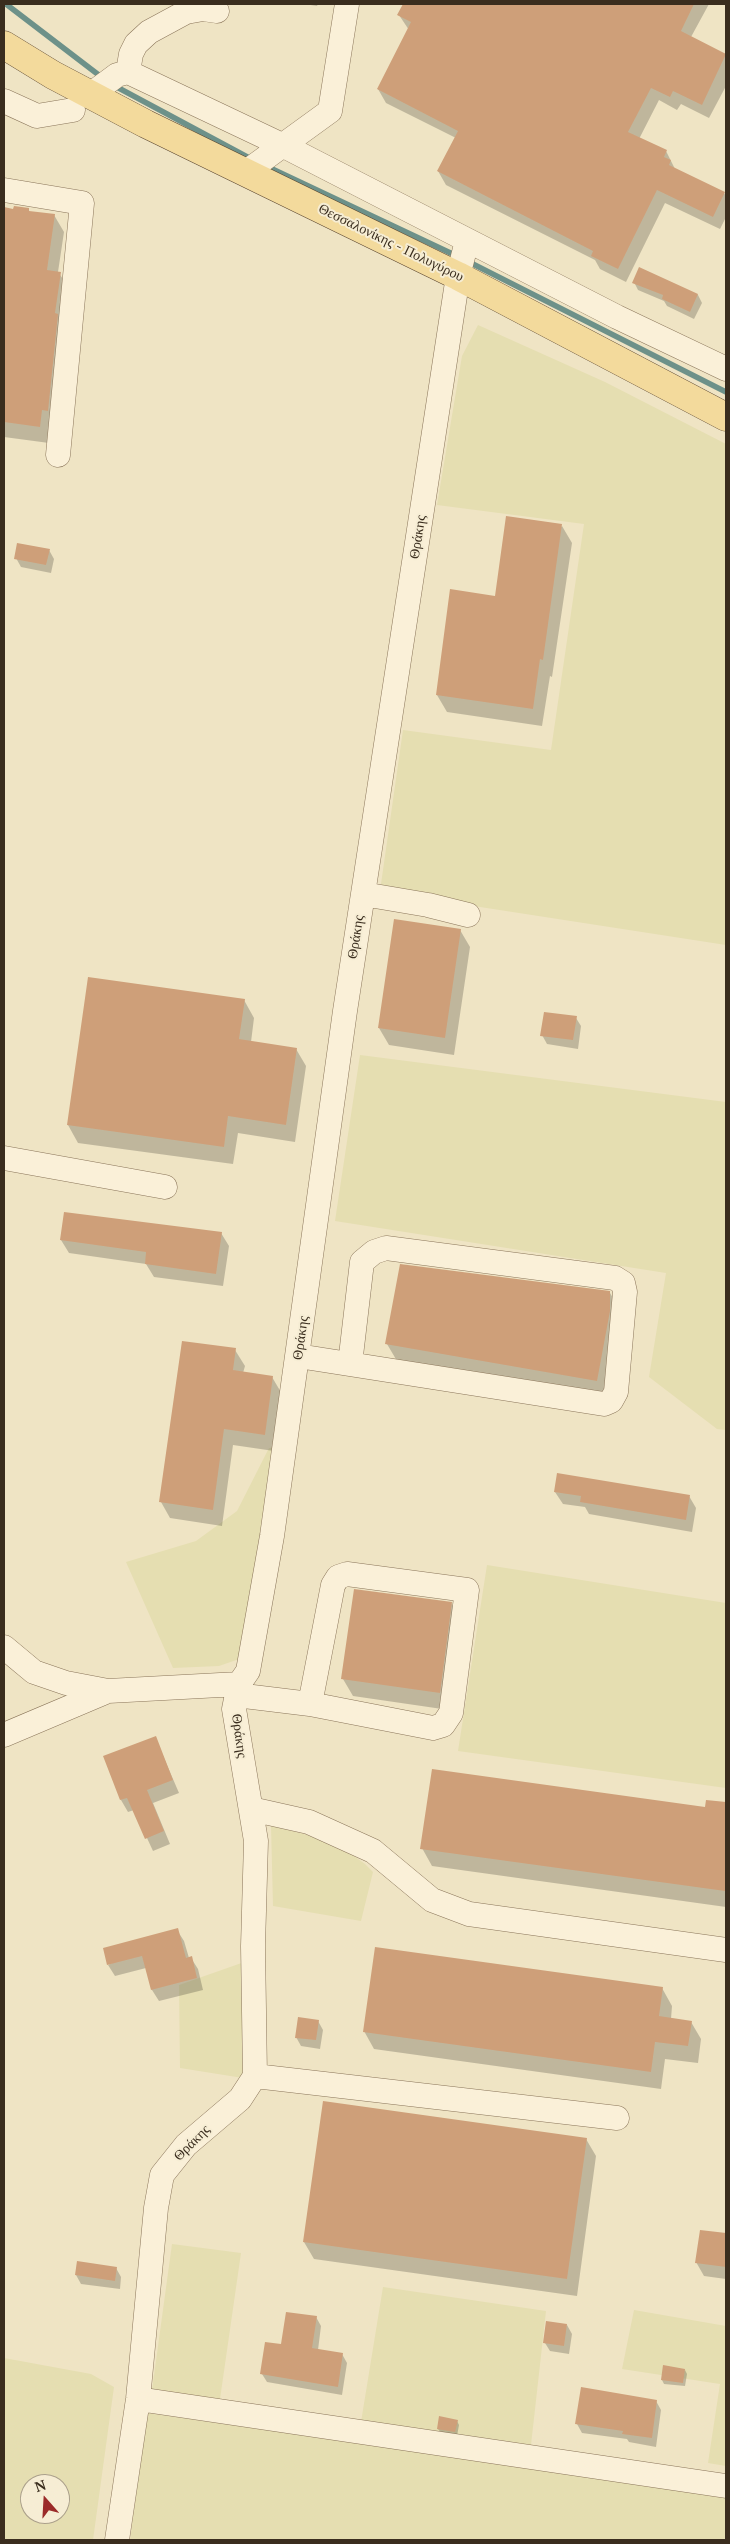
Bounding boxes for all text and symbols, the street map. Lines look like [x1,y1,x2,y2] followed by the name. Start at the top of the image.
[316,200,466,286] street label: Θεσσαλονίκης - Πολυγύρου
[406,514,430,560] street label: Θράκης
[344,914,368,960] street label: Θράκης
[290,1315,312,1361] street label: Θράκης
[228,1713,250,1759] street label: Θράκης
[170,2121,214,2165] street label: Θράκης
[20,2474,70,2524] north arrow
[32,2475,48,2496] text: N

